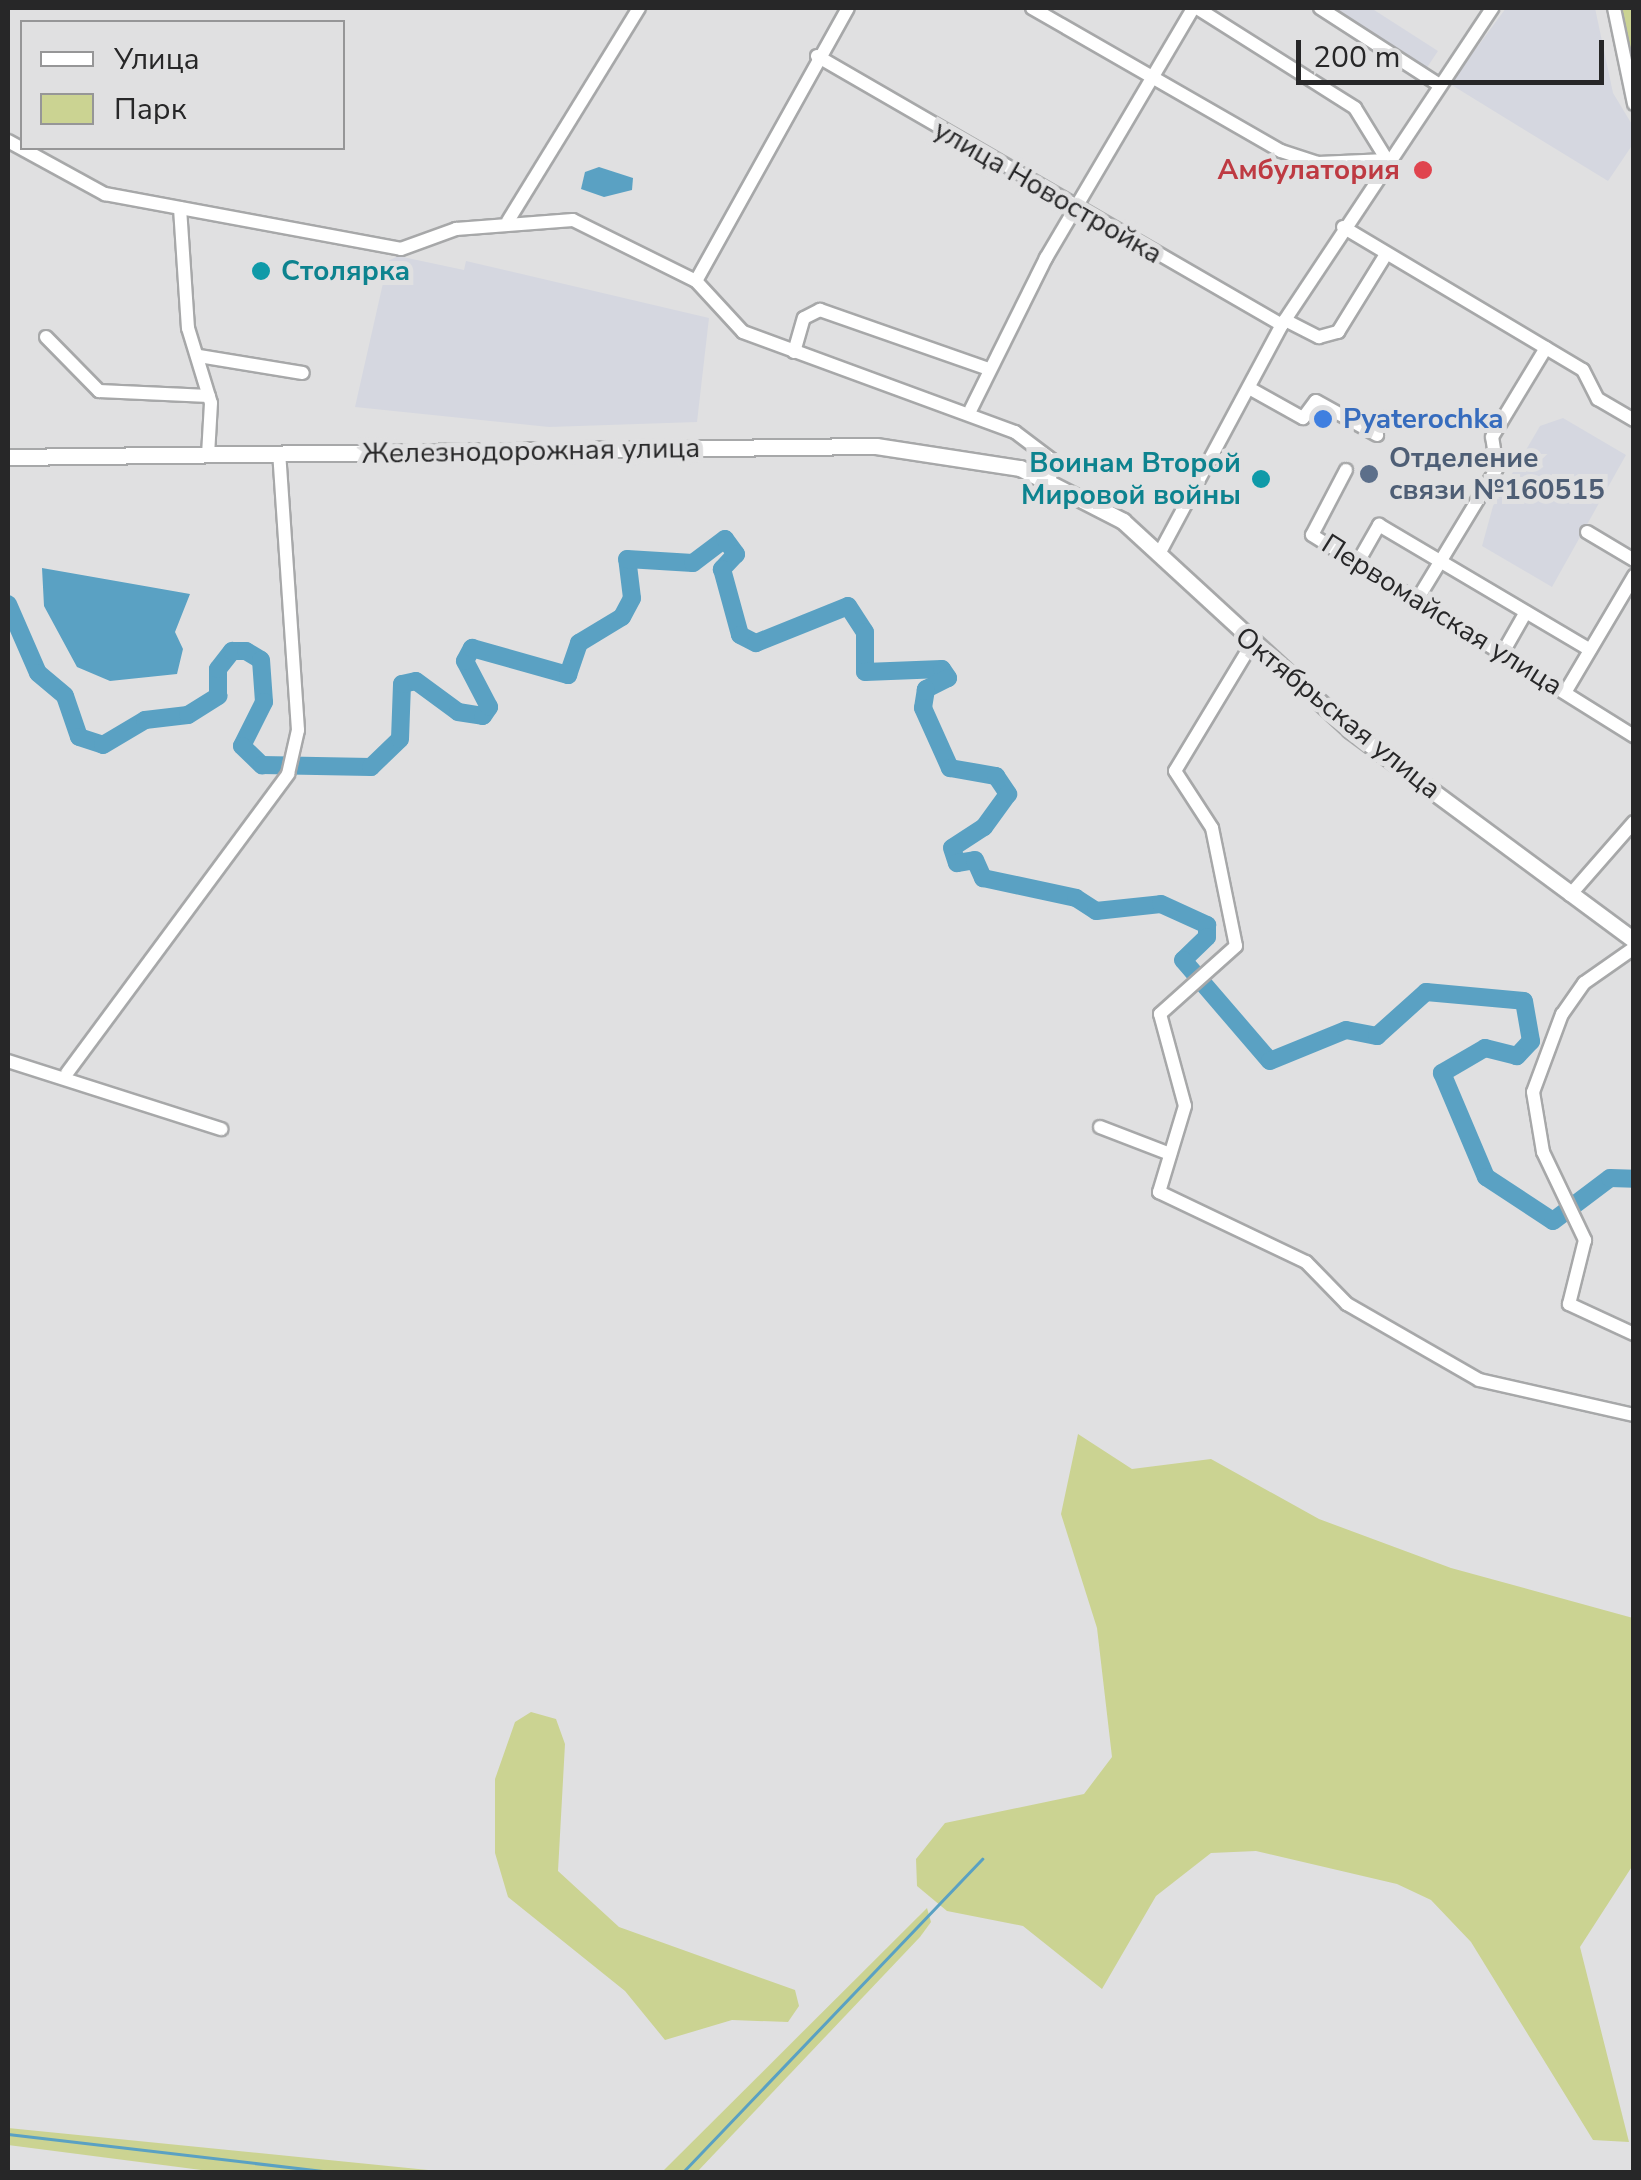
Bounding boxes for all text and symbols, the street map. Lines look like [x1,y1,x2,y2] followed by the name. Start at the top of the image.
[20,20,345,150] legend
[1301,20,1608,82] scale bar
[1313,37,1400,78] text: 200 m
[114,39,200,80] text: Улица
[114,89,186,130] text: Парк
[928,113,1168,271] street label: улица Новостройка
[1218,153,1400,187] place label: Амбулатория
[1410,157,1436,183] marker: Амбулатория
[281,254,410,288] place label: Столярка
[250,260,272,282] marker: Столярка
[1343,402,1504,436] place label: Pyaterochka
[1312,408,1334,430] marker: Pyaterochka
[362,431,700,471] street label: Железнодорожная улица
[1389,441,1605,507] place label: Отделение связи №160515
[1021,446,1241,512] place label: Воинам Второй Мировой войны
[1358,463,1380,485] marker: Отделение связи №160515
[1250,468,1272,490] marker: Воинам Второй Мировой войны
[1315,527,1569,703] street label: Первомайская улица
[1228,620,1448,806] street label: Октябрьская улица

